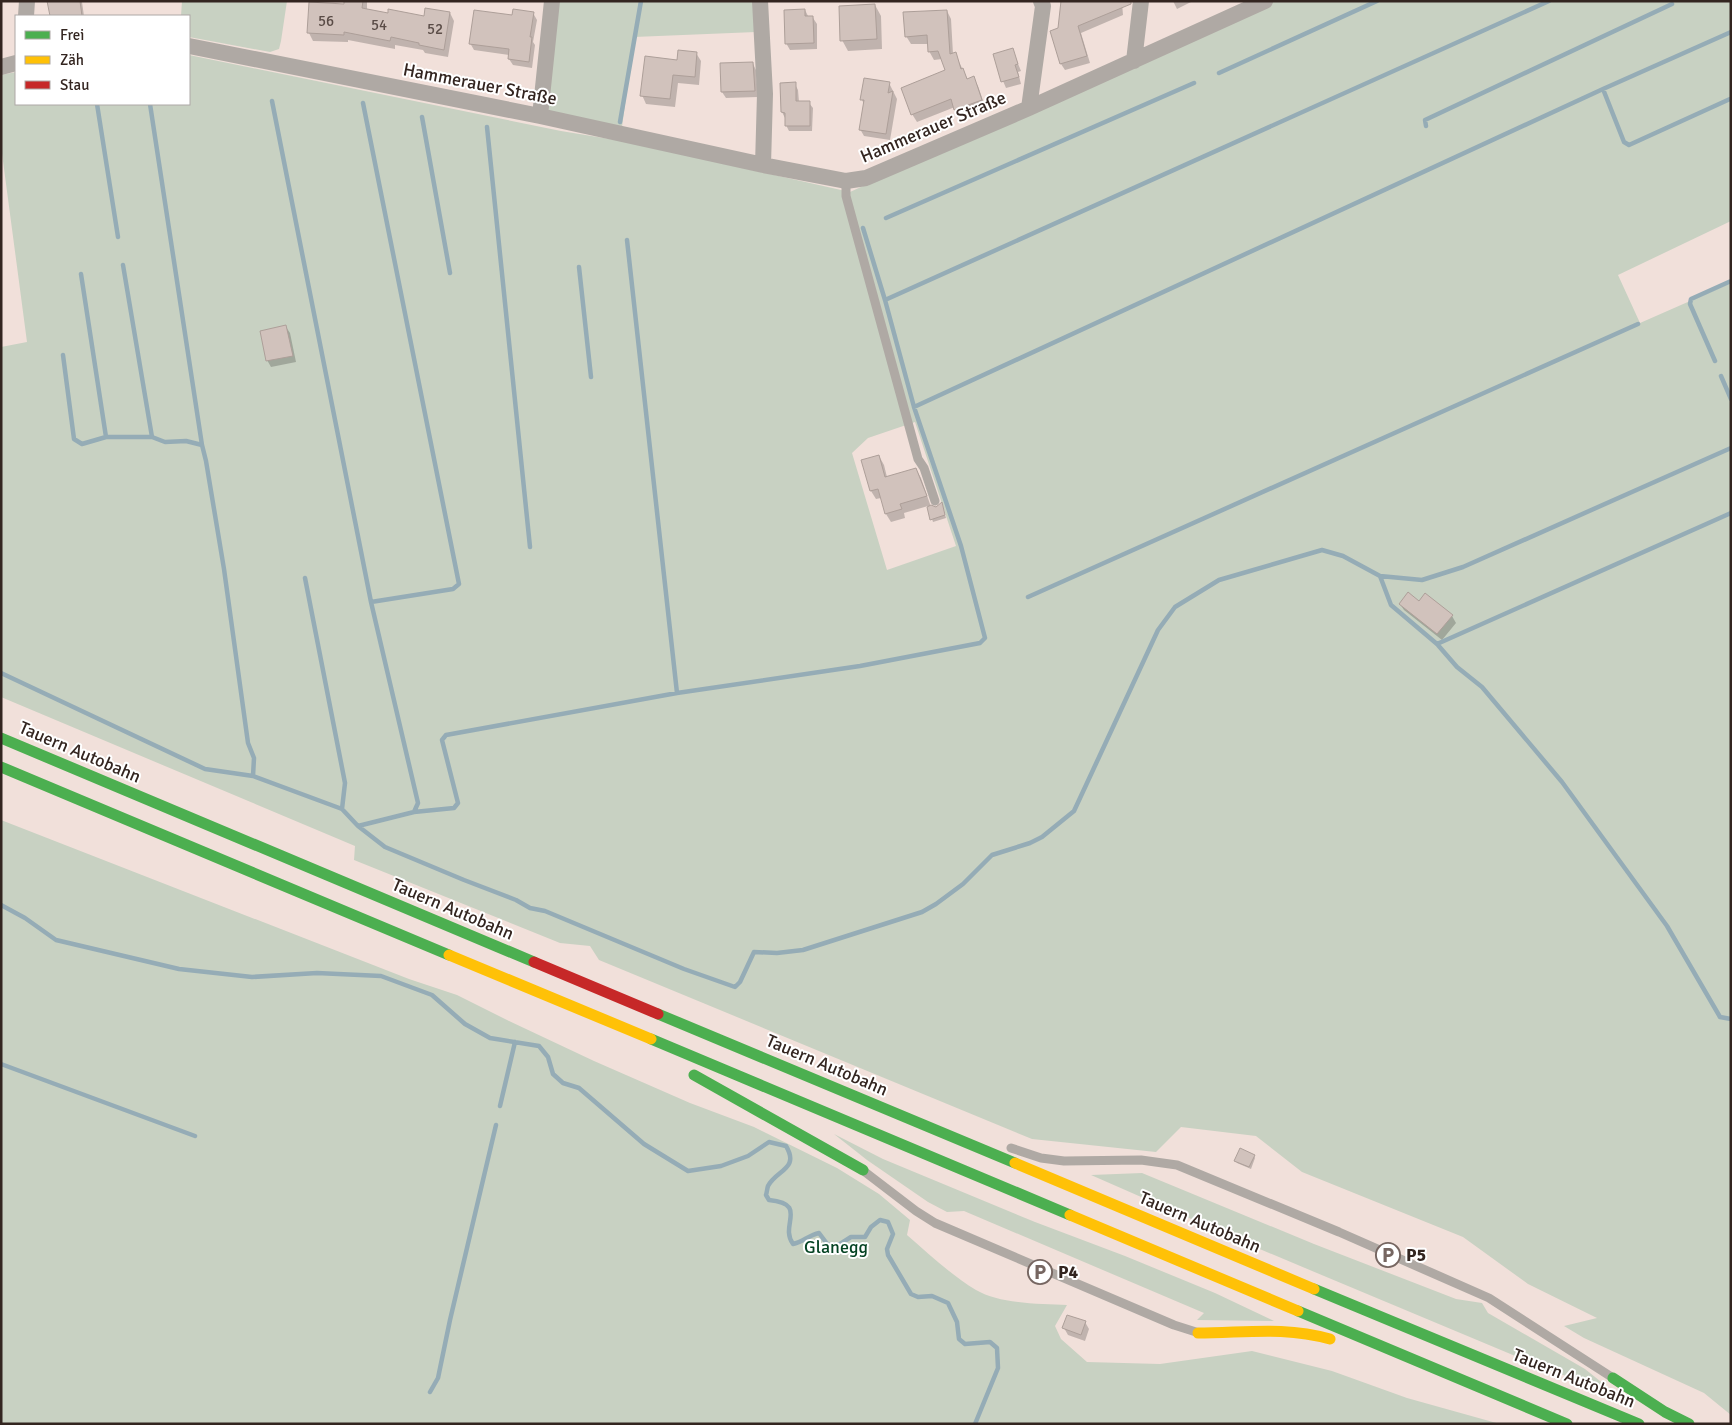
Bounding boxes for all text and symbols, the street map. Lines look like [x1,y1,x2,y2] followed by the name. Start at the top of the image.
[318,12,334,30] house number: 56
[15,15,190,105] legend
[371,16,387,34] house number: 54
[427,20,443,38] house number: 52
[60,26,84,44] text: Frei
[60,51,84,69] text: Zäh
[401,58,559,110] street label: Hammerauer Straße
[60,76,89,94] text: Stau
[857,86,1009,168] street label: Hammerauer Straße
[16,716,144,788] street label: Tauern Autobahn
[389,873,517,945] street label: Tauern Autobahn
[763,1029,891,1101] street label: Tauern Autobahn
[1136,1186,1264,1258] street label: Tauern Autobahn
[804,1236,868,1258] park label: Glanegg
[1375,1242,1401,1268] parking icon: P5
[1406,1244,1426,1266] place label: P5
[1027,1259,1053,1285] parking icon: P4
[1058,1261,1079,1283] place label: P4
[1509,1343,1639,1413] street label: Tauern Autobahn

